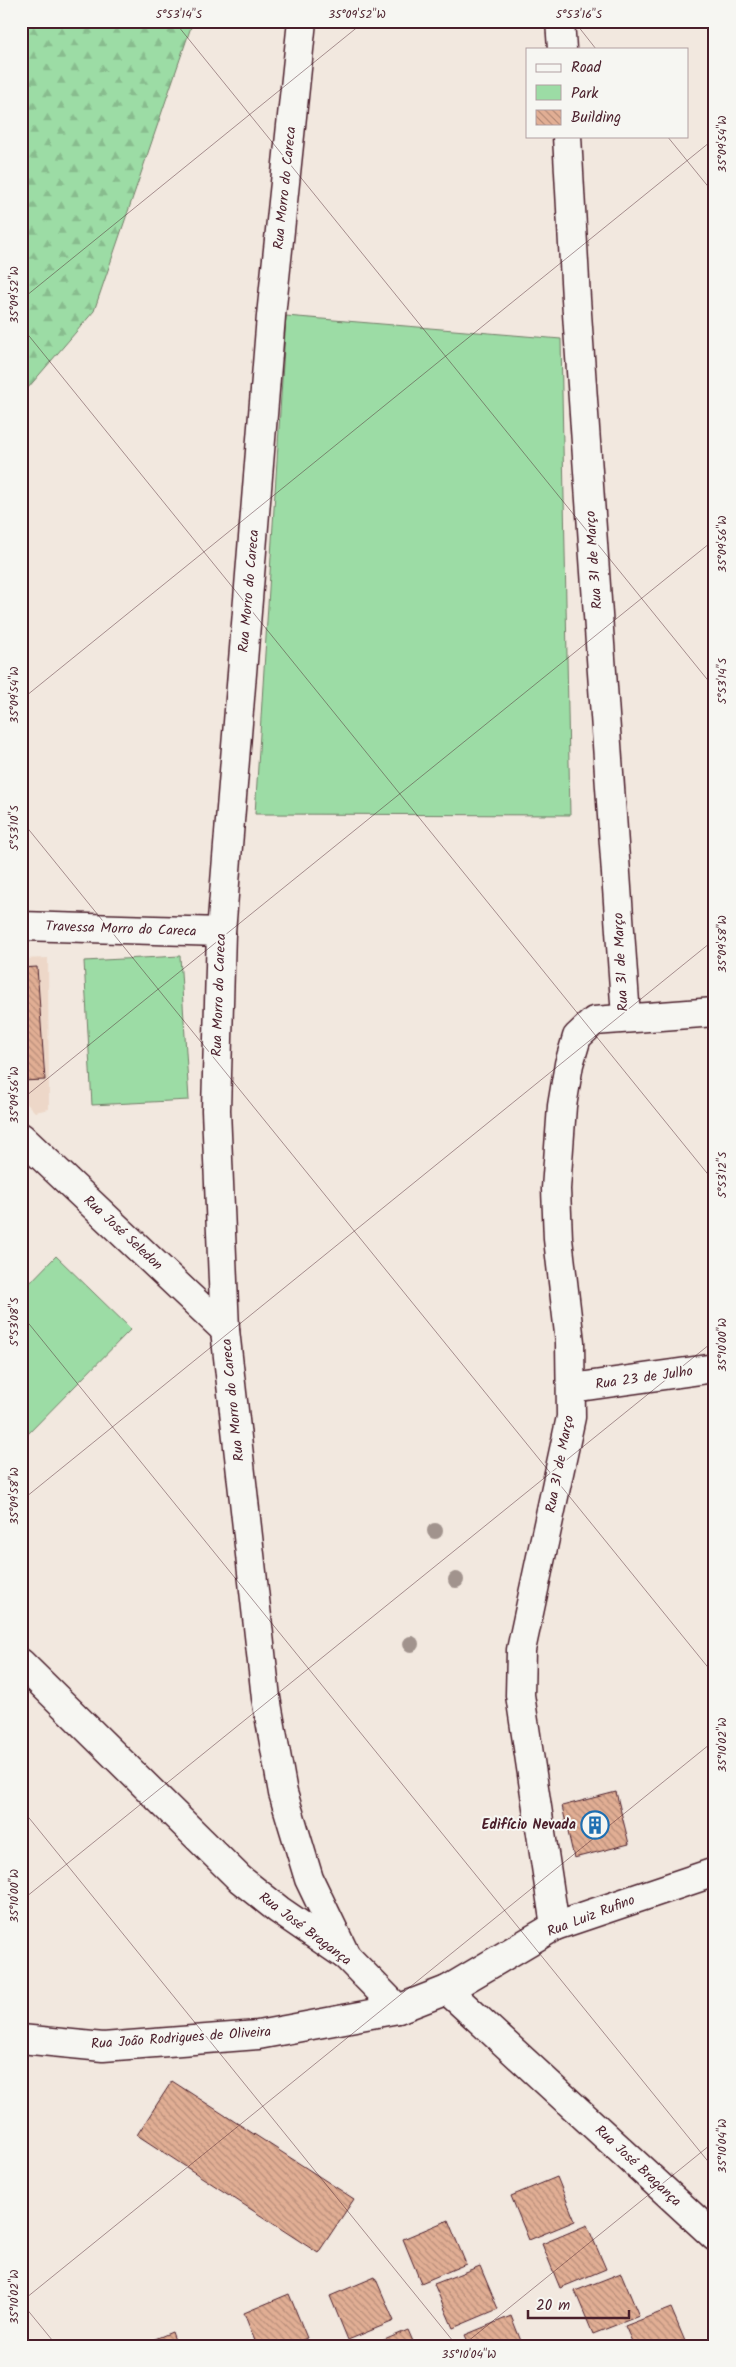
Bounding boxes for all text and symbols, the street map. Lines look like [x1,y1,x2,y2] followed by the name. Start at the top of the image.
[156,5,203,24] text: 5°53'14"S
[328,5,386,24] text: 35°09'52"W
[556,5,603,24] text: 5°53'16"S
[526,48,688,138] legend
[571,56,602,80] text: Road
[571,82,599,106] text: Park
[571,106,621,130] text: Building
[713,115,732,173] text: 35°09'54"W
[268,126,302,250] street label: Rua Morro do Careca
[5,266,24,324] text: 35°09'52"W
[580,510,608,610] street label: Rua 31 de Março
[713,515,732,573] text: 35°09'56"W
[233,529,265,653] street label: Rua Morro do Careca
[713,657,732,704] text: 5°53'14"S
[5,666,24,724] text: 35°09'54"W
[5,805,24,851] text: 5°53'10"S
[607,912,635,1012] street label: Rua 31 de Março
[45,915,197,943] street label: Travessa Morro do Careca
[713,915,732,973] text: 35°09'58"W
[206,933,232,1057] street label: Rua Morro do Careca
[5,1066,24,1124] text: 35°09'56"W
[713,1151,732,1198] text: 5°53'12"S
[78,1190,168,1276] street label: Rua José Seledon
[5,1297,24,1347] text: 5°53'08"S
[713,1318,732,1372] text: 35°10'00"W
[216,1338,250,1462] street label: Rua Morro do Careca
[594,1360,694,1396] street label: Rua 23 de Julho
[540,1413,580,1515] street label: Rua 31 de Março
[5,1467,24,1525] text: 35°09'58"W
[713,1717,732,1773] text: 35°10'02"W
[580,1810,610,1840] building icon: Edifício Nevada
[482,1814,576,1836] place label: Edifício Nevada
[5,1869,24,1923] text: 35°10'00"W
[254,1887,356,1971] street label: Rua José Bragança
[544,1889,638,1943] street label: Rua Luiz Rufino
[90,2021,272,2055] street label: Rua João Rodrigues de Oliveira
[713,2119,732,2173] text: 35°10'04"W
[590,2120,686,2212] street label: Rua José Bragança
[5,2269,24,2325] text: 35°10'02"W
[528,2287,630,2319] scale bar
[536,2294,570,2318] text: 20 m
[442,2345,496,2364] text: 35°10'04"W

